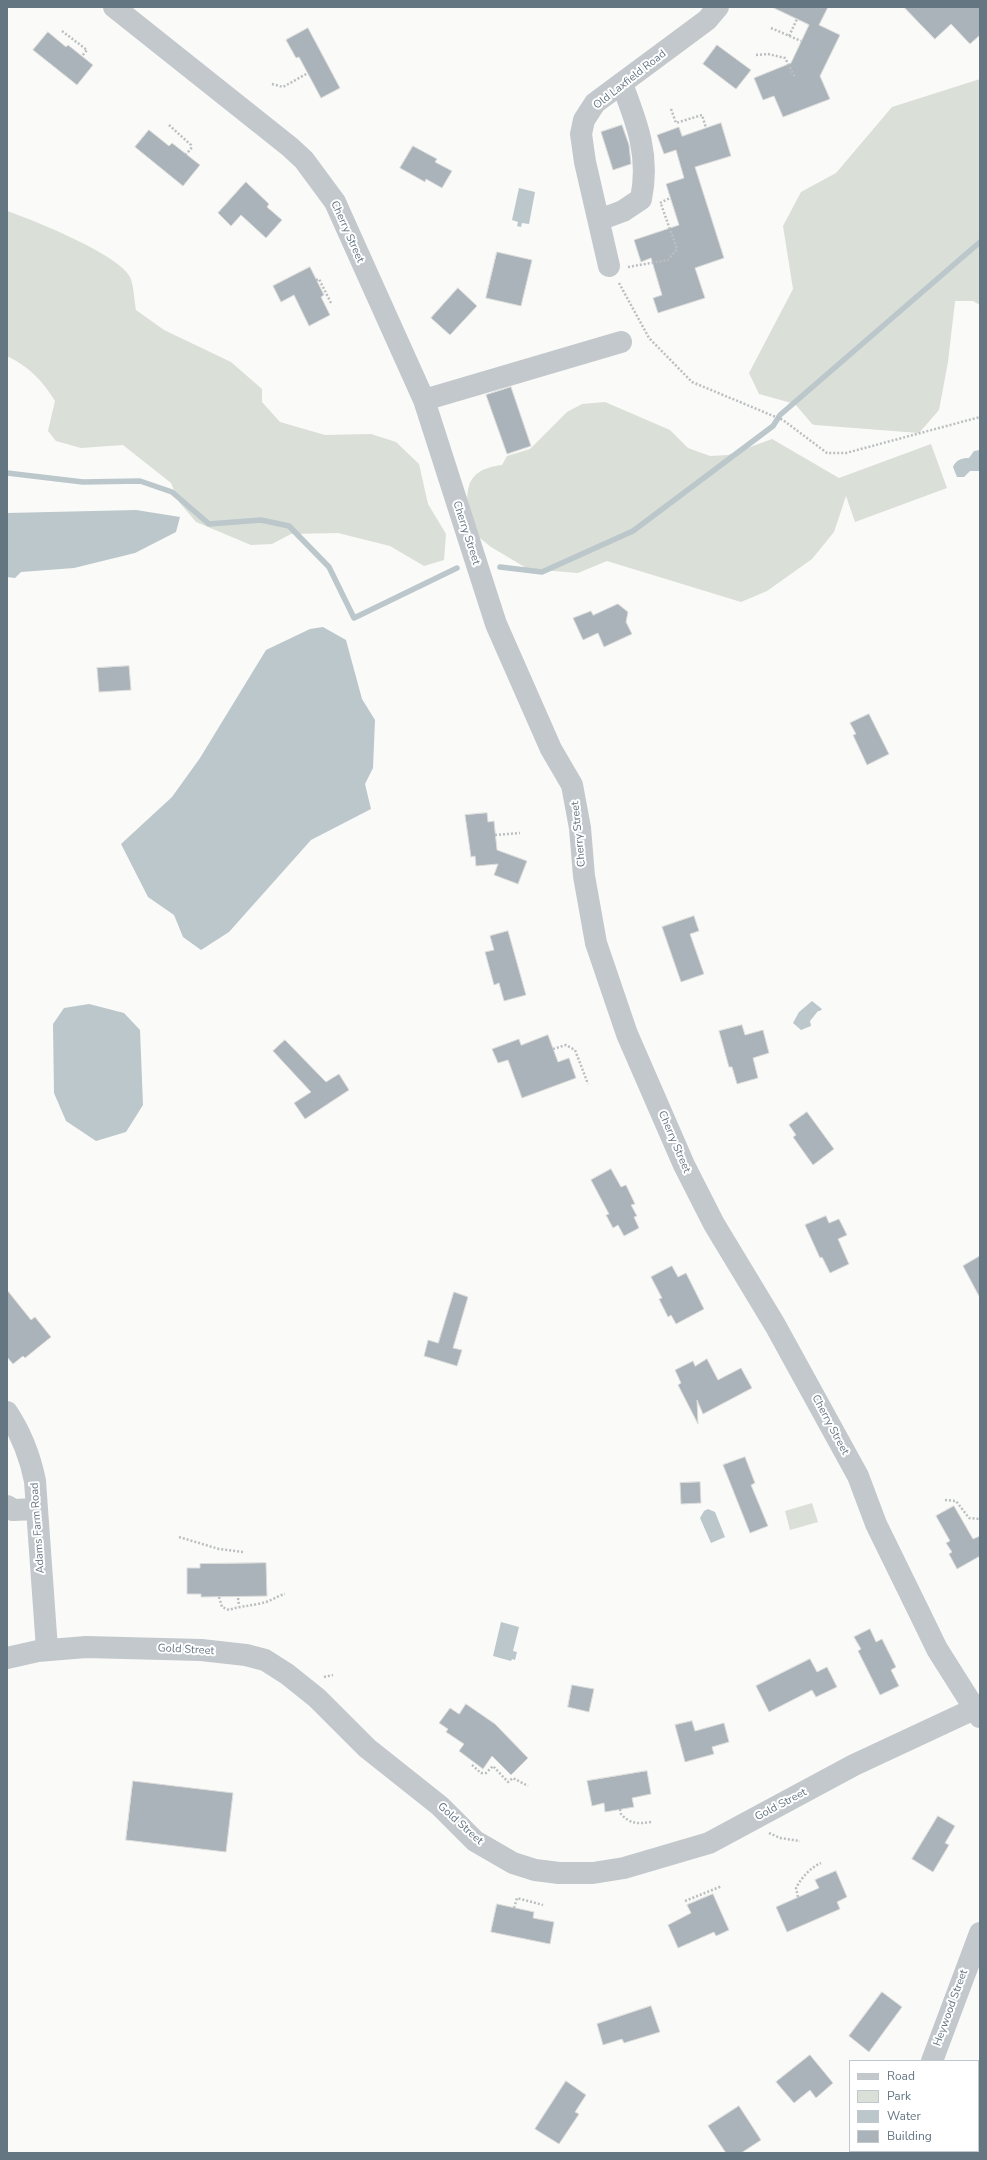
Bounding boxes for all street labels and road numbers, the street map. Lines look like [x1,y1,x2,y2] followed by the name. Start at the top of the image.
[591,48,669,112] street label: Old Laxfield Road
[328,199,366,265] street label: Cherry Street
[449,499,483,567] street label: Cherry Street
[569,800,589,868] street label: Cherry Street
[655,1109,693,1175] street label: Cherry Street
[809,1393,851,1457] street label: Cherry Street
[28,1482,48,1574] street label: Adams Farm Road
[157,1642,215,1658] street label: Gold Street
[753,1786,809,1824] street label: Gold Street
[435,1800,485,1848] street label: Gold Street
[931,1968,971,2048] street label: Heywood Street

